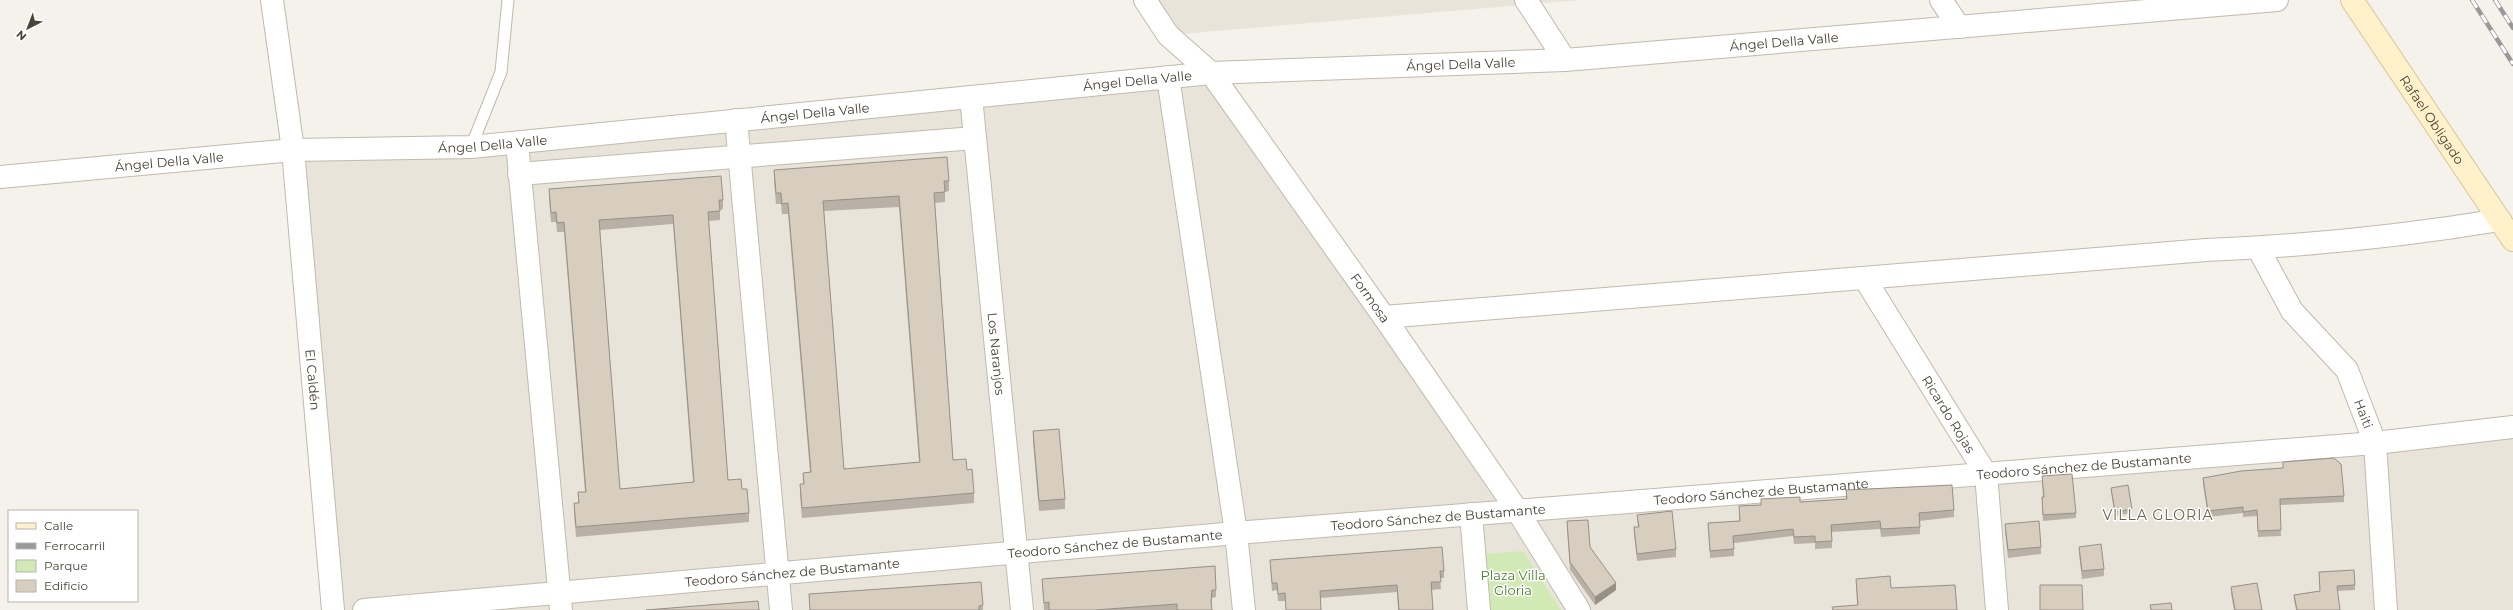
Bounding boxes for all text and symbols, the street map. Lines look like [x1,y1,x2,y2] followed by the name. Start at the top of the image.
[8,8,48,48] north arrow
[13,27,29,44] text: N
[1729,29,1839,54] street label: Ángel Della Valle
[1406,54,1516,74] street label: Ángel Della Valle
[1082,67,1193,94] street label: Ángel Della Valle
[2397,72,2468,167] street label: Rafael Obligado
[760,99,870,126] street label: Ángel Della Valle
[438,131,548,156] street label: Ángel Della Valle
[114,148,225,174] street label: Ángel Della Valle
[1347,270,1394,326] street label: Formosa
[984,312,1009,396] street label: Los Naranjos
[302,348,324,411] street label: El Caldén
[1919,372,1979,456] street label: Ricardo Rojas
[2351,397,2377,431] street label: Haiti
[1976,450,2192,482] street label: Teodoro Sánchez de Bustamante
[1653,475,1869,508] street label: Teodoro Sánchez de Bustamante
[1330,501,1546,534] street label: Teodoro Sánchez de Bustamante
[2103,506,2214,524] district label: VILLA GLORIA
[8,510,138,602] legend
[44,518,73,533] text: Calle
[1007,526,1223,561] street label: Teodoro Sánchez de Bustamante
[44,538,105,553] text: Ferrocarril
[684,555,901,590] street label: Teodoro Sánchez de Bustamante
[44,558,88,573] text: Parque
[1480,567,1546,598] park label: Plaza Villa Gloria
[44,578,88,593] text: Edificio

